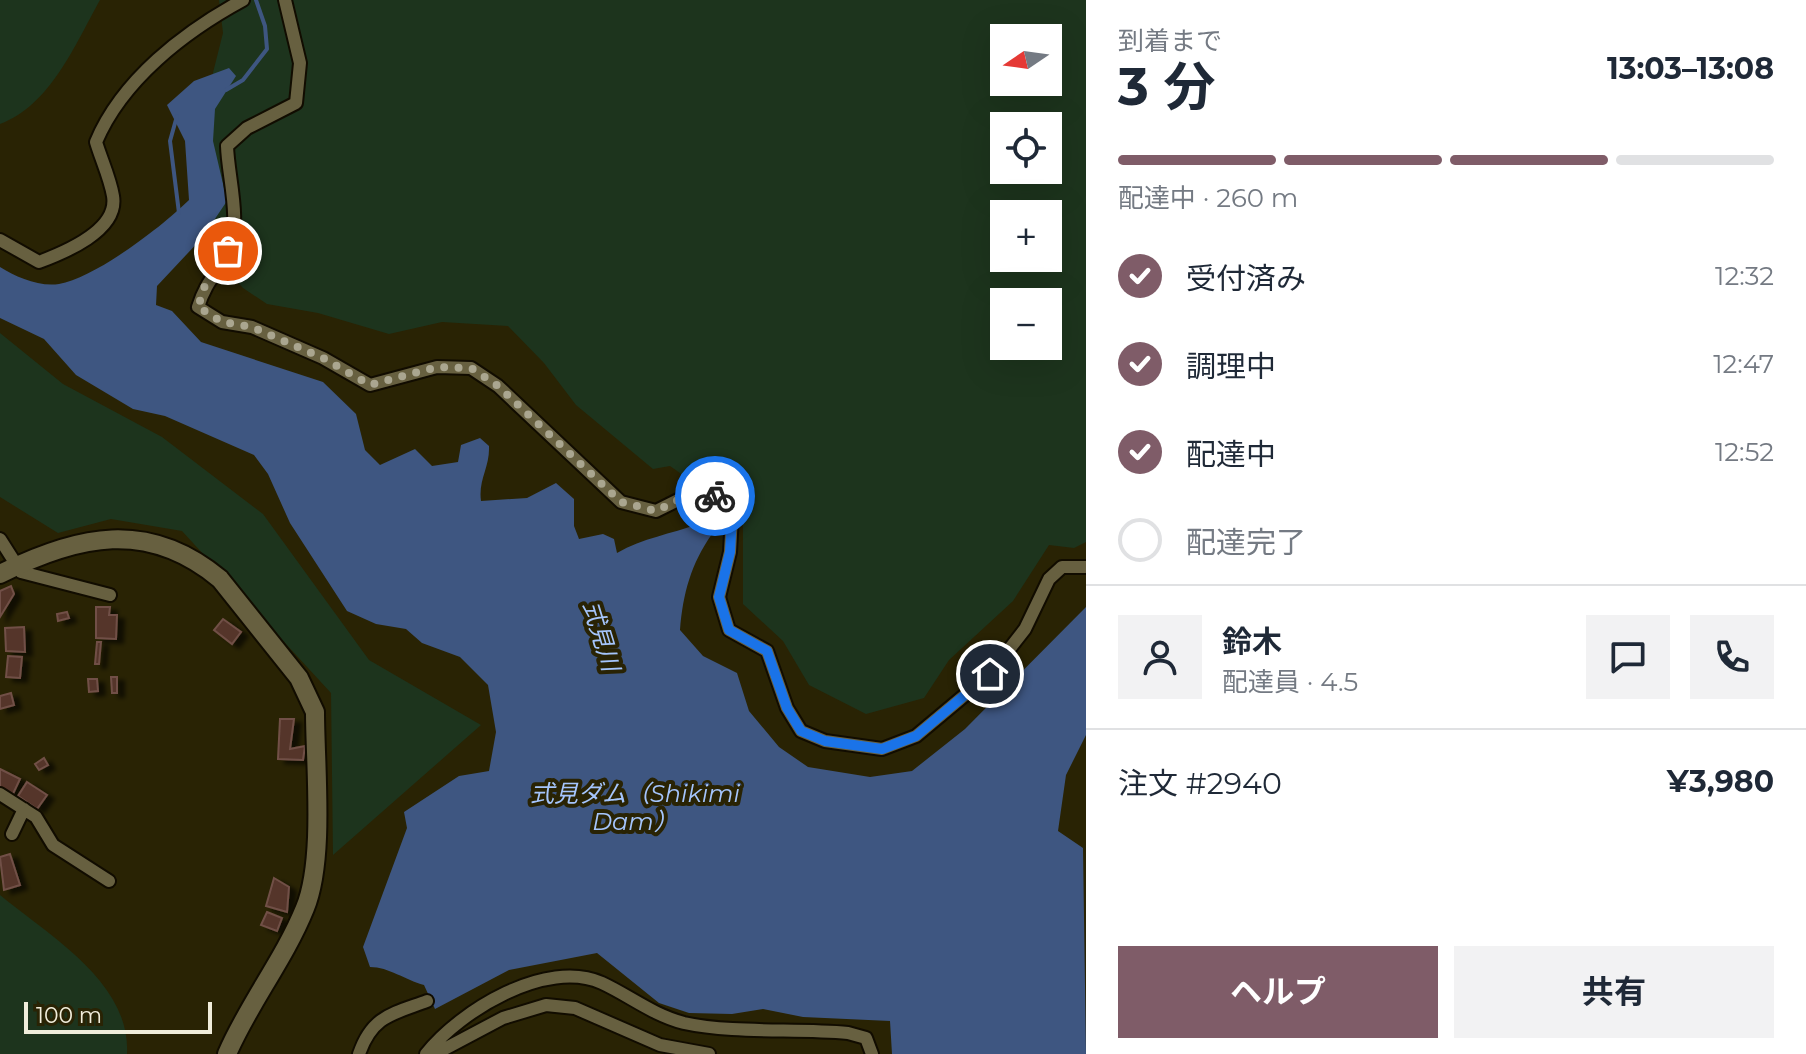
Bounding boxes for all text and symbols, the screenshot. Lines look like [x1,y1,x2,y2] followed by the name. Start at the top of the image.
[990,24,1062,96] north arrow
[990,24,1062,360] map controls
[1118,25,1222,57] text: 到着まで
[1607,50,1774,87] text: 13:03–13:08
[1118,55,1216,118] text: 3 分
[990,112,1062,184] button: locate
[1118,182,1298,214] text: 配達中 · 260 m
[990,200,1062,272] button: +
[194,217,262,285] pin
[206,229,250,273] icon: bag
[1118,254,1162,298] icon: check
[1186,260,1306,297] text: 受付済み
[1715,260,1774,292] text: 12:32
[990,288,1062,360] button: −
[1118,342,1162,386] icon: check
[1186,348,1276,385] text: 調理中
[1713,348,1774,380] text: 12:47
[1118,430,1162,474] icon: check
[1186,436,1276,473] text: 配達中
[1715,436,1774,468] text: 12:52
[675,456,755,536] courier
[693,474,737,518] icon: bike
[1186,524,1306,561] text: 配達完了
[577,597,627,677] water label: 式見川
[1118,615,1202,699] button: person
[1586,615,1670,699] button: chat
[1690,615,1774,699] button: phone
[1222,623,1282,660] text: 鈴木
[956,640,1024,708] pin
[968,652,1012,696] icon: home
[1222,666,1358,698] text: 配達員 · 4.5
[1667,763,1774,800] text: ¥3,980
[1118,765,1282,802] text: 注文 #2940
[530,779,741,836] water label: 式見ダム（Shikimi Dam）
[1118,946,1438,1038] button: ヘルプ
[1454,946,1774,1038] button: 共有
[24,998,212,1034] scale bar
[36,1002,102,1029] text: 100 m

